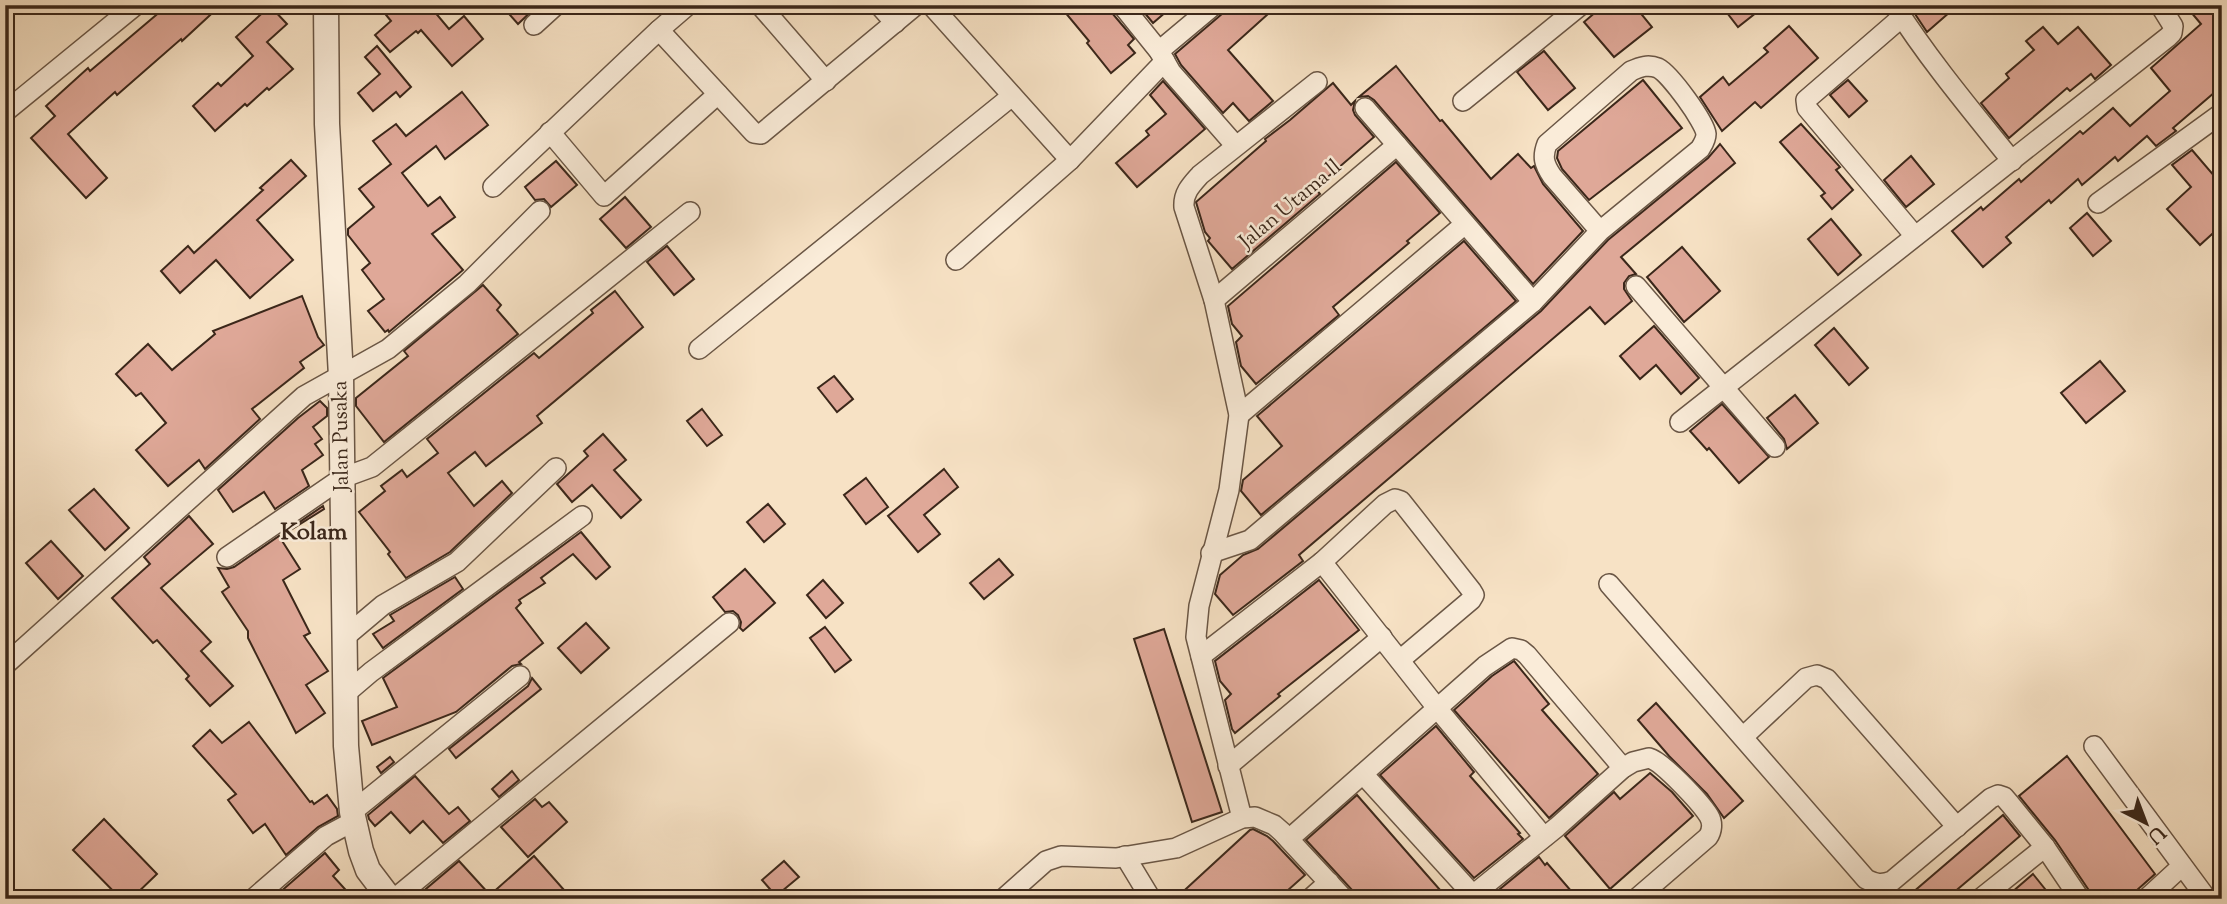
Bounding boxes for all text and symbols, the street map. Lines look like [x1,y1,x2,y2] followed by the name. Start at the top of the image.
[1233,153,1349,257] street label: Jalan Utama ll
[326,380,358,493] street label: Jalan Pusaka
[281,516,348,550] district label: Kolam
[2112,788,2182,858] north arrow
[2141,819,2170,849] text: U

